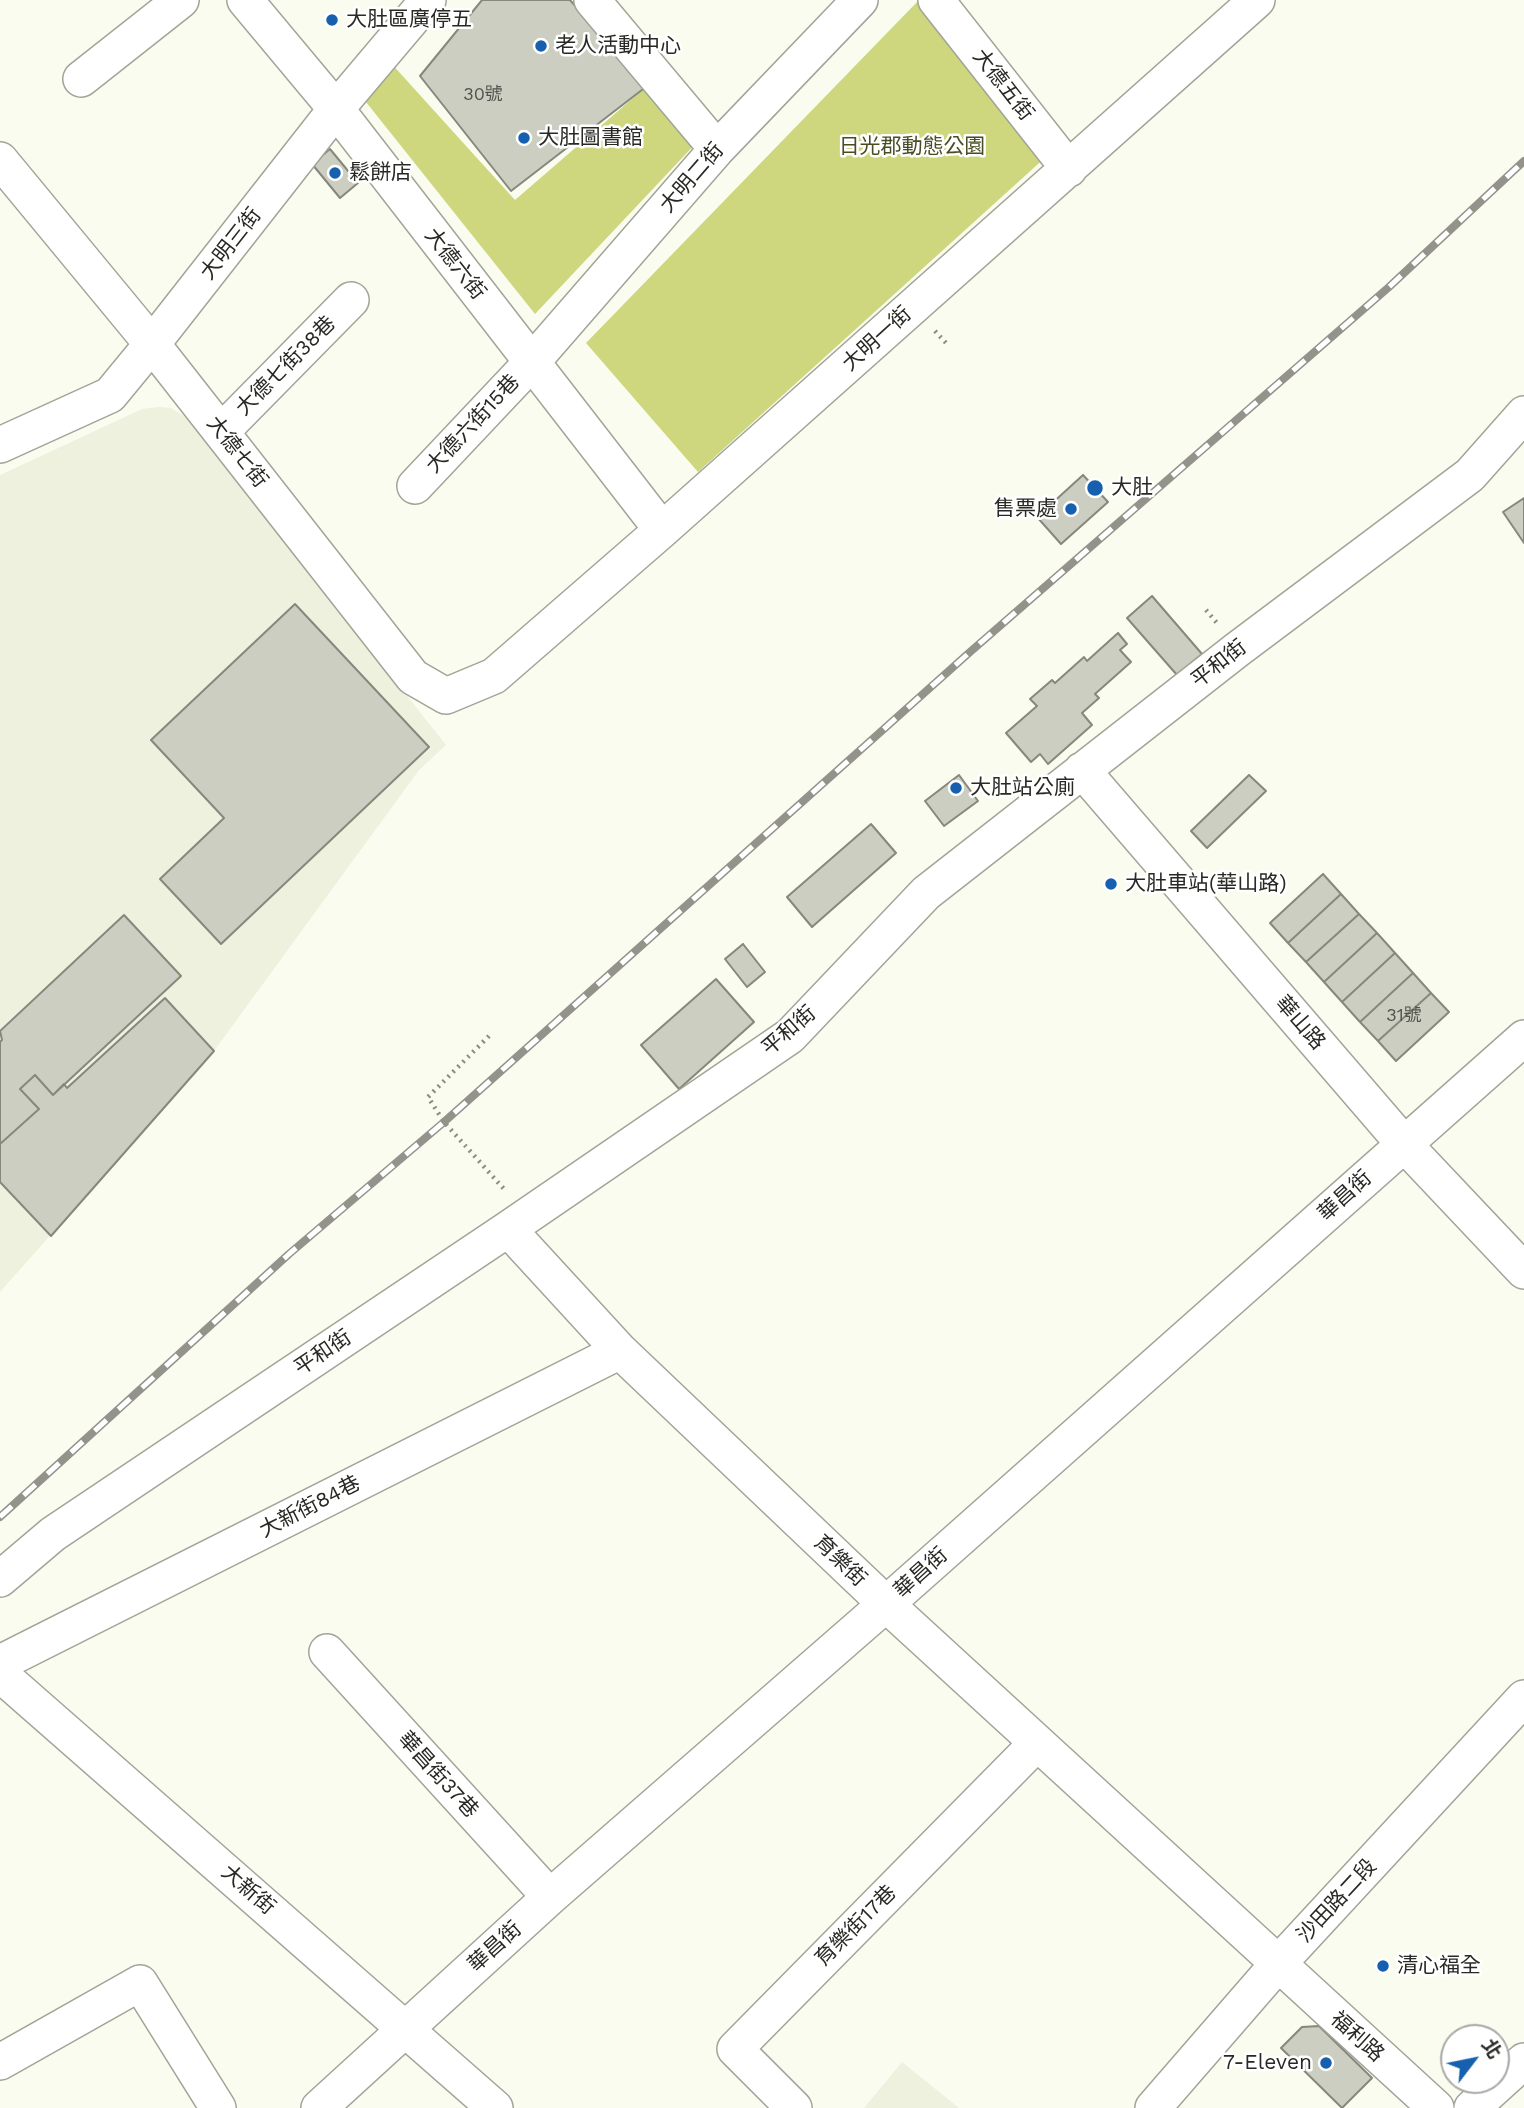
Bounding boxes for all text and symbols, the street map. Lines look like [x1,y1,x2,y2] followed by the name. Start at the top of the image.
[346,7,472,33] place label: 大肚區廣停五
[324,12,340,28] marker: 大肚區廣停五
[555,33,681,59] place label: 老人活動中心
[533,38,549,54] marker: 老人活動中心
[967,44,1039,126] street label: 大德五街
[463,84,503,106] house number: 30號
[538,125,643,151] place label: 大肚圖書館
[516,130,532,146] marker: 大肚圖書館
[839,134,985,160] park label: 日光郡動態公園
[655,138,729,218] street label: 大明二街
[349,160,412,186] place label: 鬆餅店
[327,165,343,181] marker: 鬆餅店
[195,203,267,285] street label: 大明三街
[419,223,491,305] street label: 大德六街
[837,302,917,376] street label: 大明一街
[231,311,341,421] street label: 大德七街38巷
[421,370,525,478] street label: 大德六街15巷
[201,411,273,493] street label: 大德七街
[1111,475,1153,501] place label: 大肚
[1085,478,1105,498] marker: 大肚
[994,496,1057,522] place label: 售票處
[1063,501,1079,517] marker: 售票處
[1186,635,1252,693] street label: 平和街
[970,775,1075,801] place label: 大肚站公廁
[948,780,964,796] marker: 大肚站公廁
[1125,871,1287,897] place label: 大肚車站(華山路)
[1103,876,1119,892] marker: 大肚車站(華山路)
[1270,991,1330,1055] street label: 華山路
[757,1001,821,1061] street label: 平和街
[1386,1005,1422,1027] house number: 31號
[1313,1166,1377,1226] street label: 華昌街
[290,1325,356,1381] street label: 平和街
[255,1471,365,1543] street label: 大新街84巷
[809,1530,871,1592] street label: 育樂街
[889,1543,953,1603] street label: 華昌街
[393,1727,483,1823] street label: 華昌街37巷
[1292,1854,1382,1948] street label: 沙田路二段
[216,1860,280,1920] street label: 大新街
[810,1880,902,1972] street label: 育樂街17巷
[463,1917,527,1977] street label: 華昌街
[1397,1953,1481,1979] place label: 清心福全
[1375,1958,1391,1974] marker: 清心福全
[1325,2007,1389,2067] street label: 福利路
[1440,2024,1510,2094] north arrow
[1477,2035,1506,2063] text: 北
[1223,2050,1312,2076] place label: 7-Eleven
[1318,2055,1334,2071] marker: 7-Eleven

